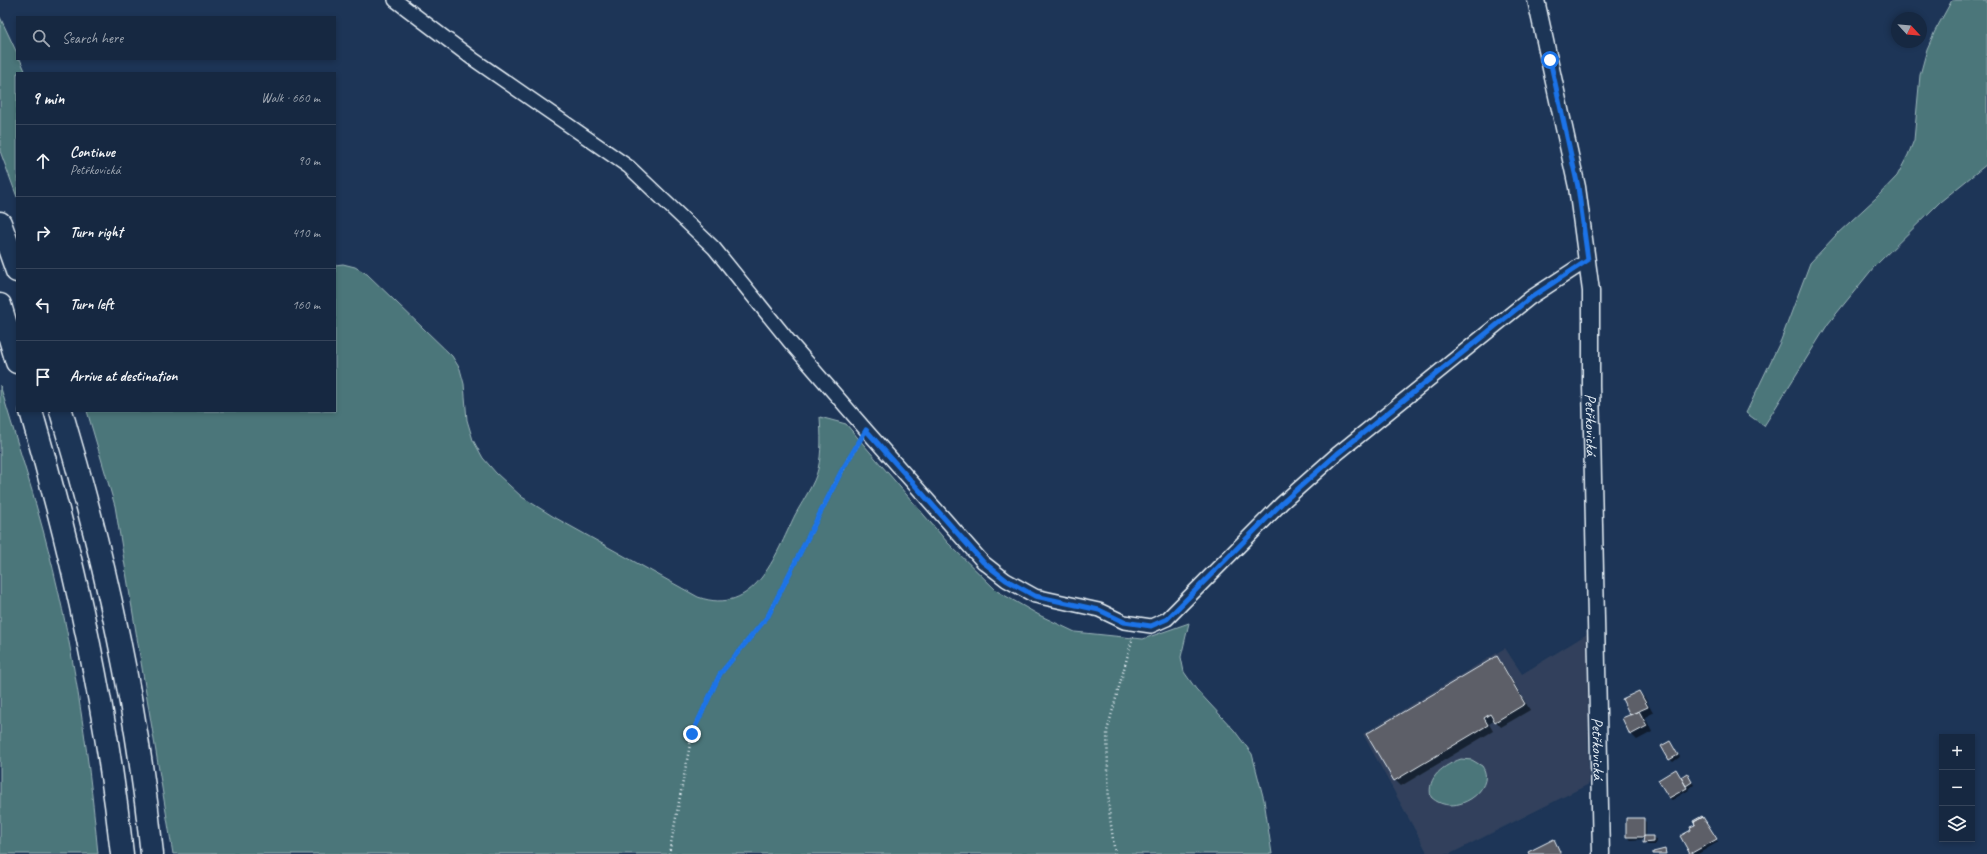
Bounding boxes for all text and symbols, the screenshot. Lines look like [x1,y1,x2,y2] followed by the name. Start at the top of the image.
[1891,12,1927,48] north arrow
[16,16,336,60] search box
[30,27,52,49] icon: search
[62,29,123,48] text: Search here
[1541,51,1559,69] route start
[32,88,64,109] text: 9 min
[261,90,320,106] text: Walk · 660 m
[70,143,115,162] text: Continue
[32,150,54,172] icon: ahead
[298,153,320,169] text: 90 m
[70,162,120,178] text: Petřkovická
[32,222,54,244] icon: right
[70,223,123,242] text: Turn right
[292,225,320,241] text: 410 m
[32,294,54,316] icon: left
[70,295,113,314] text: Turn left
[292,297,320,313] text: 160 m
[32,366,54,388] icon: arrive
[70,367,177,386] text: Arrive at destination
[1580,393,1602,458] street label: Petřkovická
[1587,717,1608,782] street label: Petřkovická
[683,725,701,743] route end
[1939,734,1975,842] map controls
[1939,734,1975,770] button: +
[1939,770,1975,806] button: −
[1939,806,1975,842] button: layers

